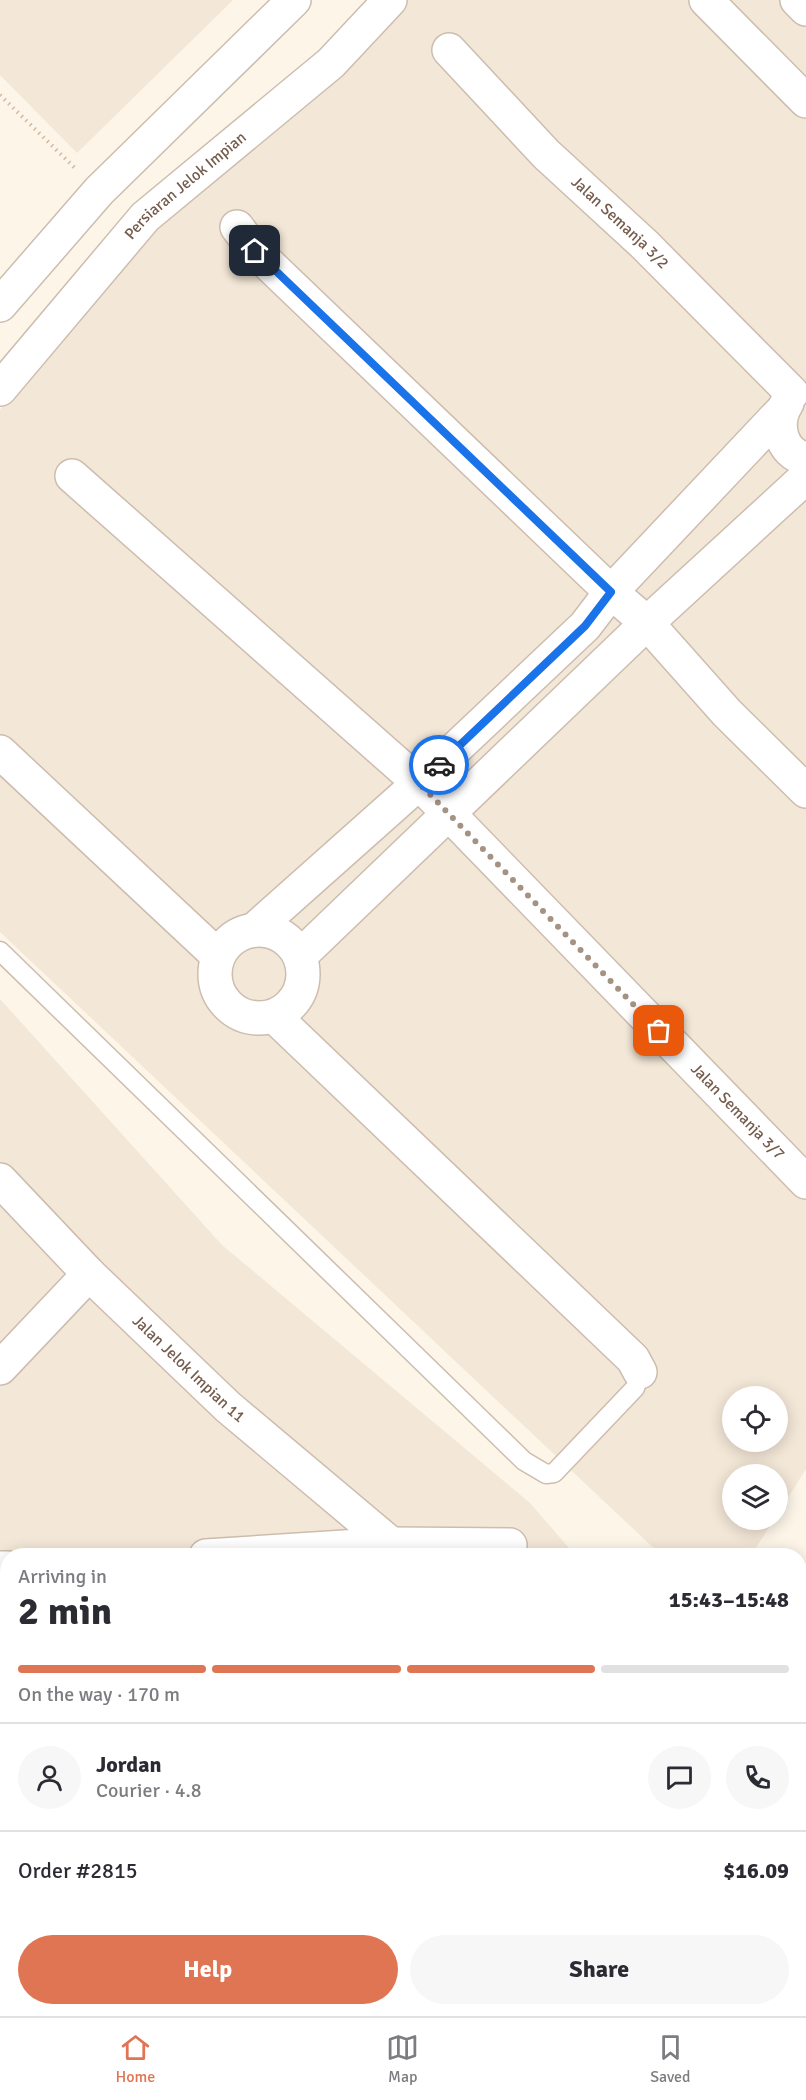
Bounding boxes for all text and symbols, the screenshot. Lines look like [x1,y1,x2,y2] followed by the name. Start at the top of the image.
[120,127,250,244] street label: Persiaran Jelok Impian
[567,172,673,273] street label: Jalan Semanja 3/2
[229,225,280,276] pin
[238,234,271,267] icon: home
[409,735,469,795] courier
[423,749,456,782] icon: car
[633,1005,684,1056] pin
[642,1014,675,1047] icon: bag
[686,1059,789,1164] street label: Jalan Semanja 3/7
[128,1311,249,1427] street label: Jalan Jelok Impian 11
[722,1386,788,1530] map controls
[722,1386,788,1452] button: locate
[722,1464,788,1530] button: layers
[18,1564,107,1589] text: Arriving in
[669,1586,789,1613] text: 15:43–15:48
[18,1587,112,1635] text: 2 min
[18,1682,180,1707] text: On the way · 170 m
[18,1746,81,1809] button: person
[648,1746,711,1809] button: chat
[726,1746,789,1809] button: phone
[96,1751,162,1778] text: Jordan
[96,1778,202,1803] text: Courier · 4.8
[18,1857,138,1884] text: Order #2815
[723,1857,789,1884] text: $16.09
[18,1935,398,2004] button: Help
[410,1935,789,2004] button: Share
[115,2031,155,2087] tab: Home
[386,2031,419,2087] tab: Map
[650,2031,691,2087] tab: Saved

